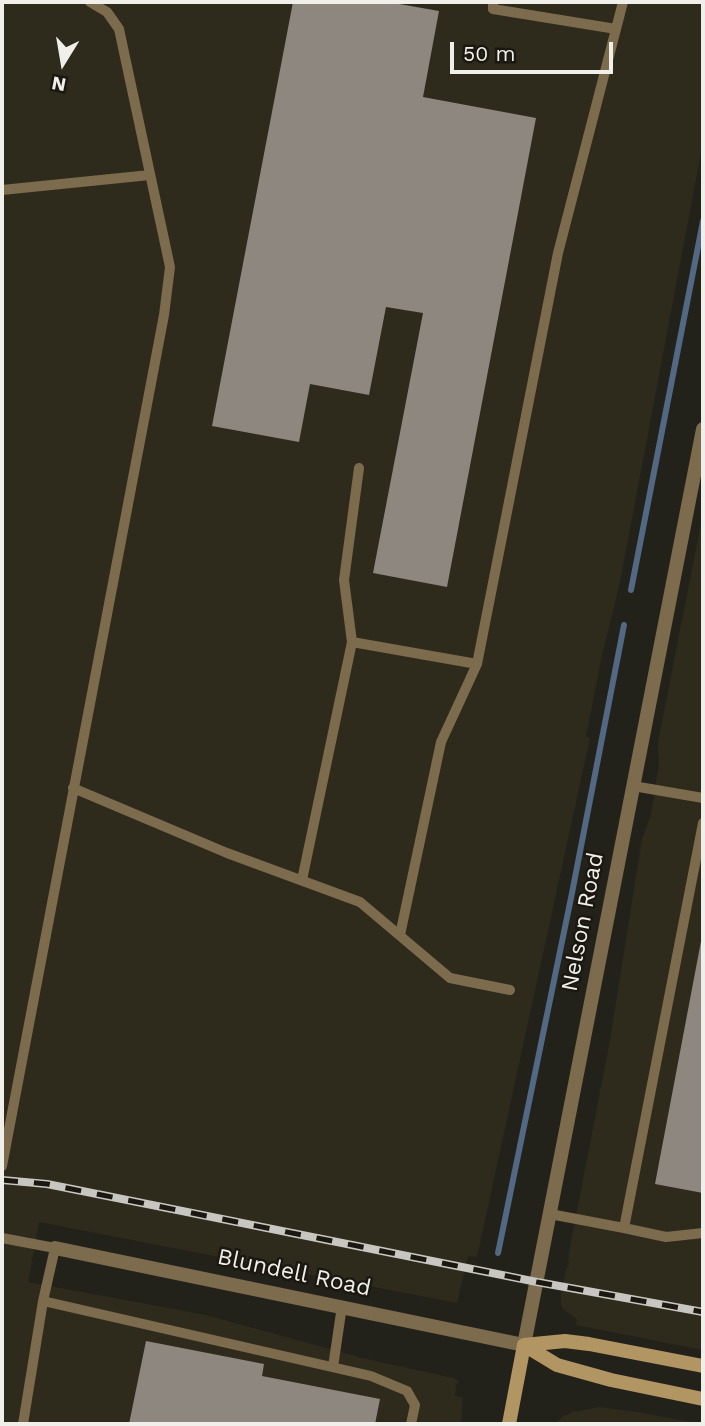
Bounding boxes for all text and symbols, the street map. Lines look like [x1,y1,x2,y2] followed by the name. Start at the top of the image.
[28,28,98,98] north arrow
[453,28,616,72] scale bar
[463,41,515,66] text: 50 m
[50,71,68,97] text: N
[556,850,610,994] street label: Nelson Road
[215,1243,373,1303] street label: Blundell Road

